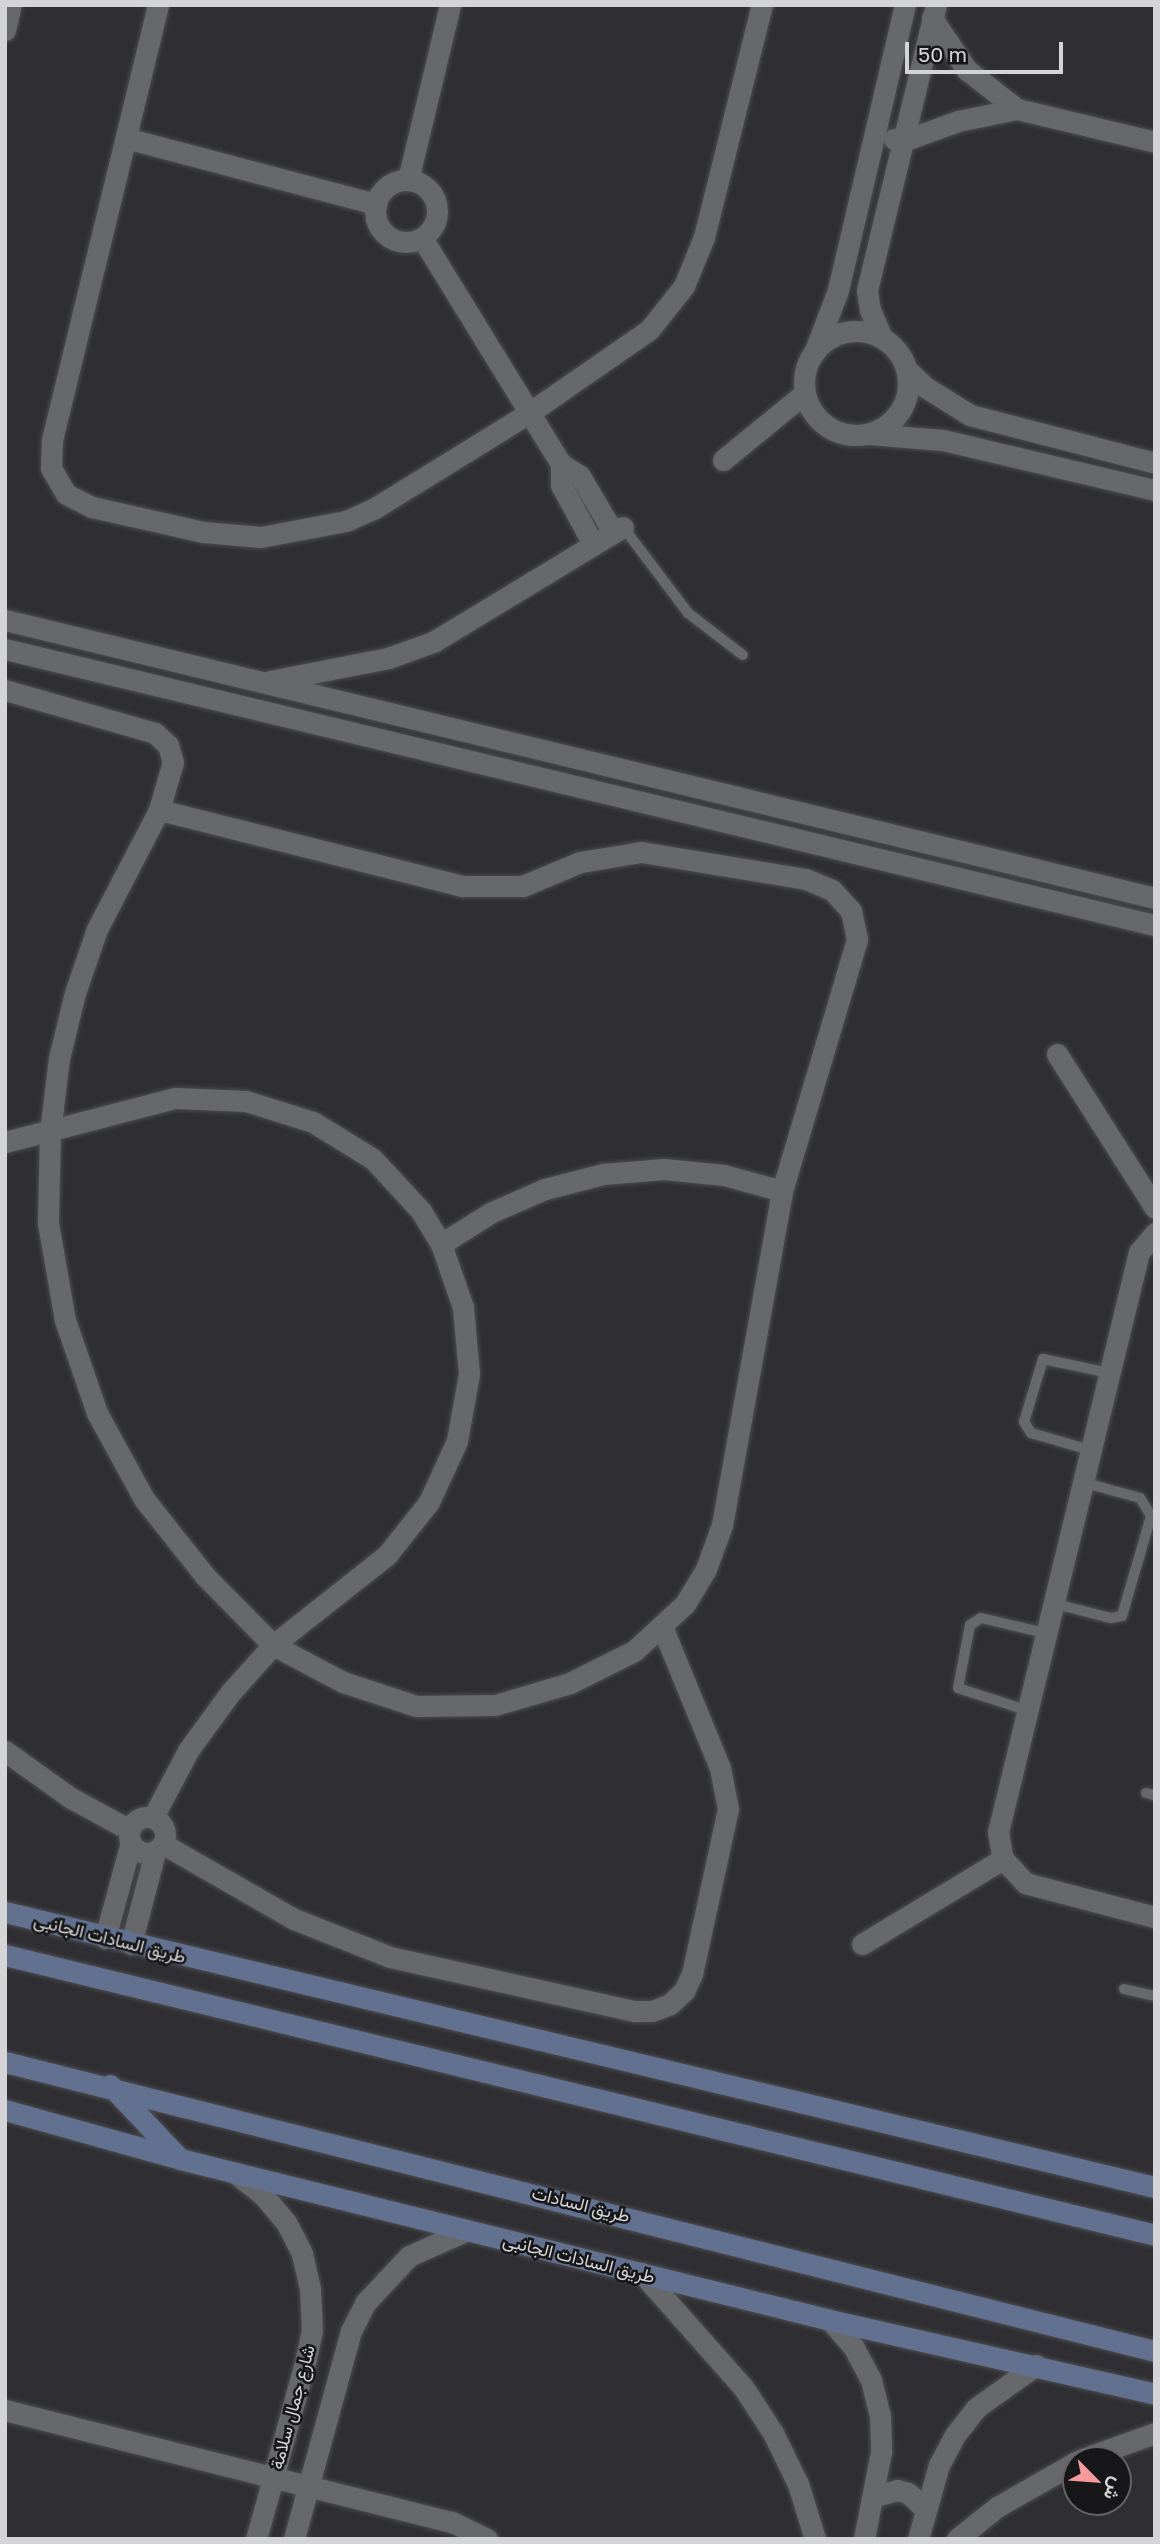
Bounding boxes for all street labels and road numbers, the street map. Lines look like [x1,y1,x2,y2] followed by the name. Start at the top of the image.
[32,1909,188,1967] street label: طريق السادات الجانبى
[530,2181,632,2227] street label: طريق السادات
[501,2229,657,2287] street label: طريق السادات الجانبى
[265,2342,319,2472] street label: شارع جمال سلامة

